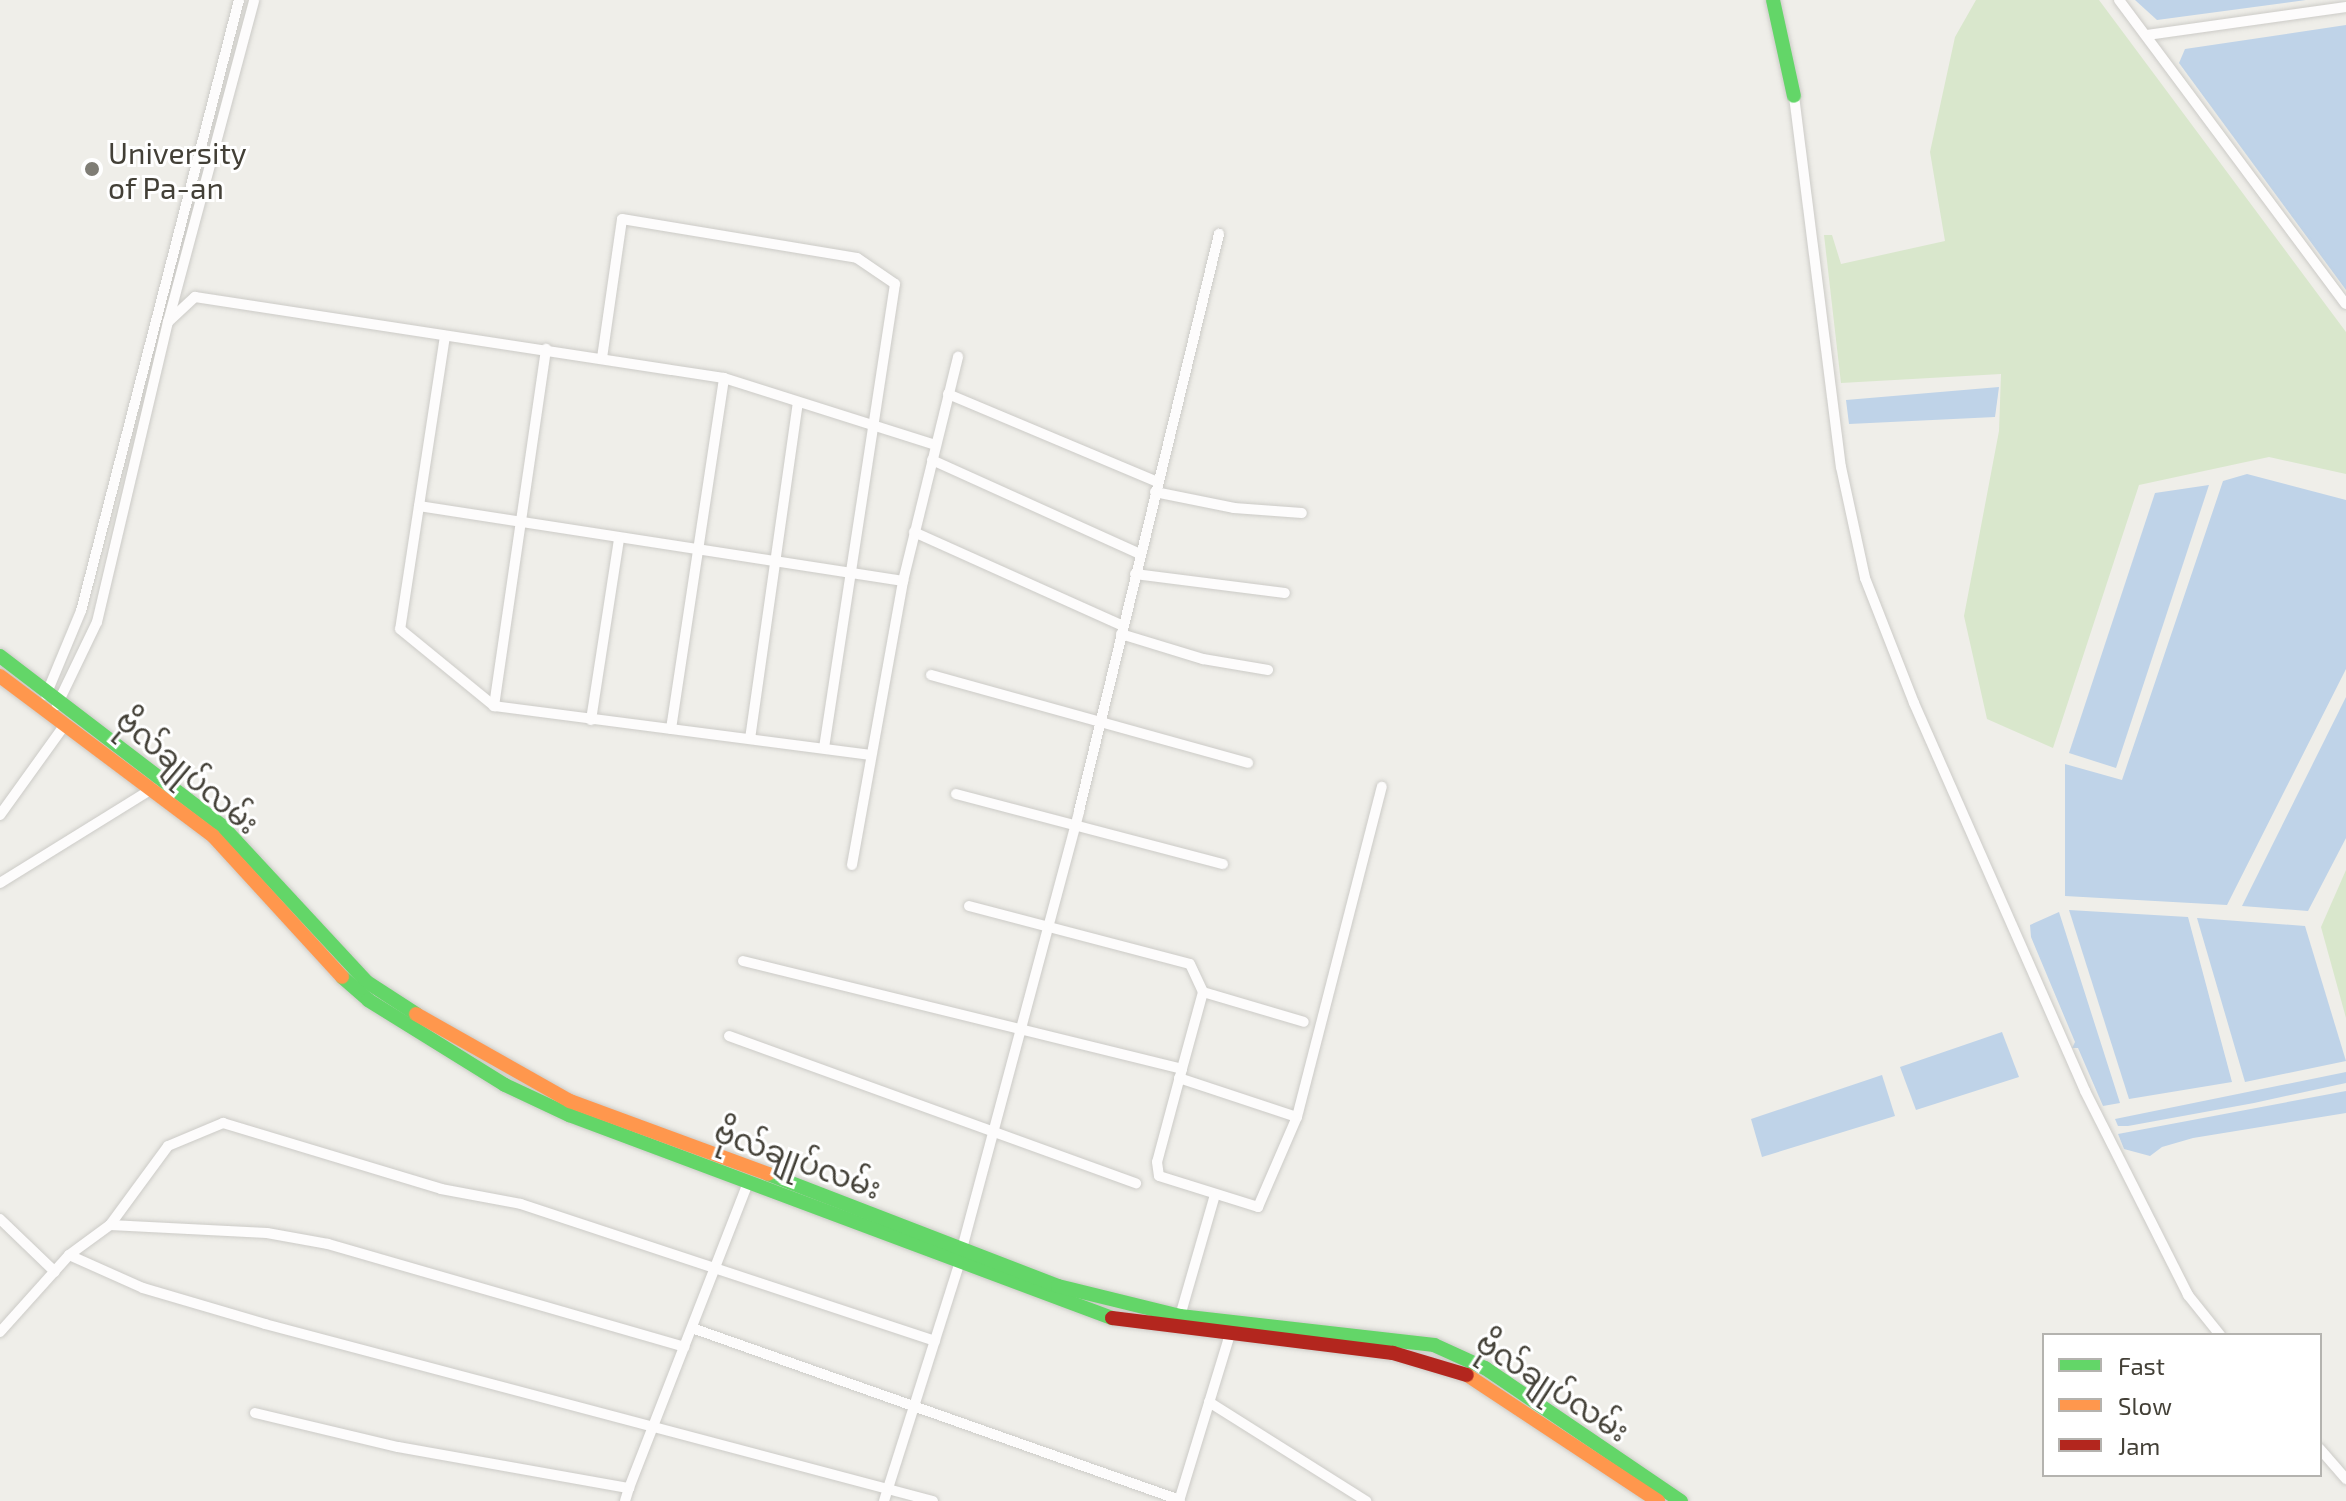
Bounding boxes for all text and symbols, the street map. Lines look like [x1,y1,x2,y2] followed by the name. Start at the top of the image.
[108,134,247,204] place label: University of Pa-an
[83,160,101,178] marker: University of Pa-an
[110,701,266,841] street label: ဗိုလ်ချုပ်လမ်း
[710,1112,886,1206] street label: ဗိုလ်ချုပ်လမ်း
[1470,1323,1636,1449] street label: ဗိုလ်ချုပ်လမ်း
[2042,1333,2322,1477] legend
[2118,1351,2165,1380] text: Fast
[2118,1391,2172,1420] text: Slow
[2118,1431,2160,1460] text: Jam

